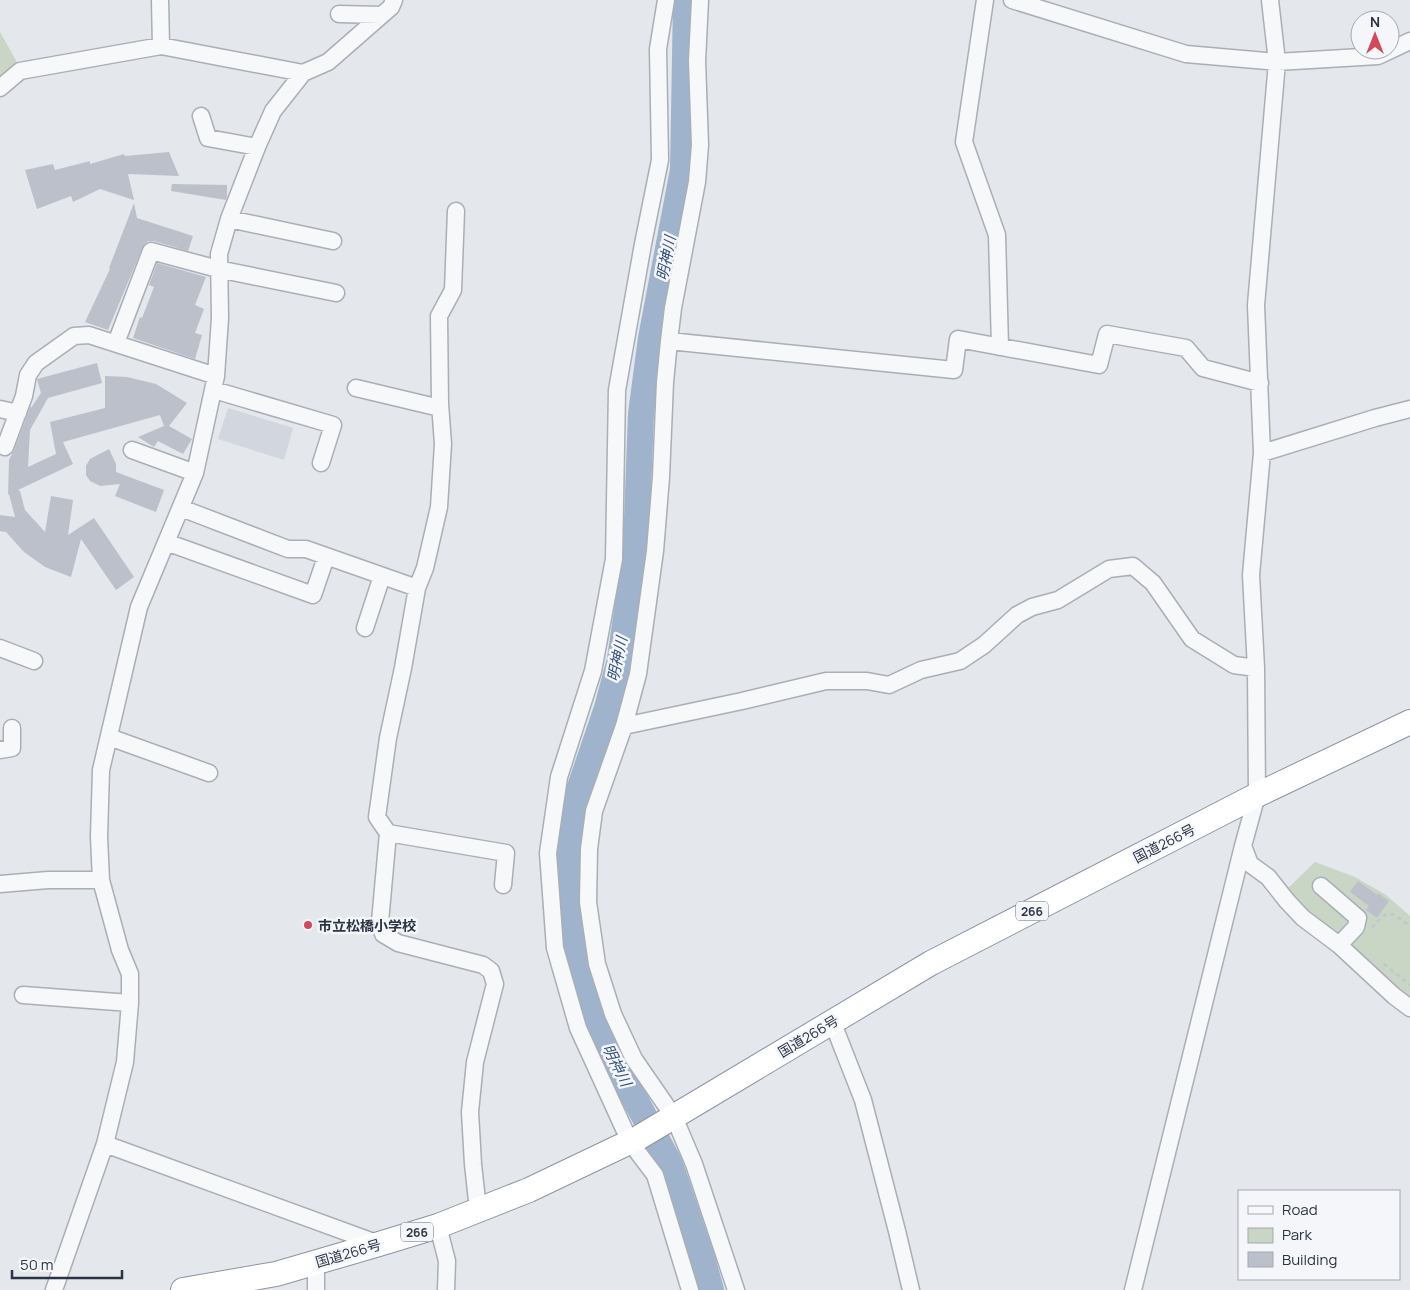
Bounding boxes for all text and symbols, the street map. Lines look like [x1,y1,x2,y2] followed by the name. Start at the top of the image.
[1350,10,1400,60] north arrow
[1370,12,1380,31] text: N
[651,232,681,282] water label: 明神川
[602,633,632,683] water label: 明神川
[1130,819,1198,867] street label: 国道266号
[1016,901,1048,920] road number: 266
[318,916,416,935] place label: 市立松橋小学校
[302,919,314,931] marker: 市立松橋小学校
[774,1011,842,1061] street label: 国道266号
[597,1040,637,1092] water label: 明神川
[1238,1190,1400,1280] legend
[1282,1199,1318,1220] text: Road
[401,1222,433,1242] road number: 266
[1282,1224,1312,1245] text: Park
[313,1235,383,1271] street label: 国道266号
[12,1248,122,1280] scale bar
[1282,1249,1337,1270] text: Building
[20,1254,54,1275] text: 50 m

